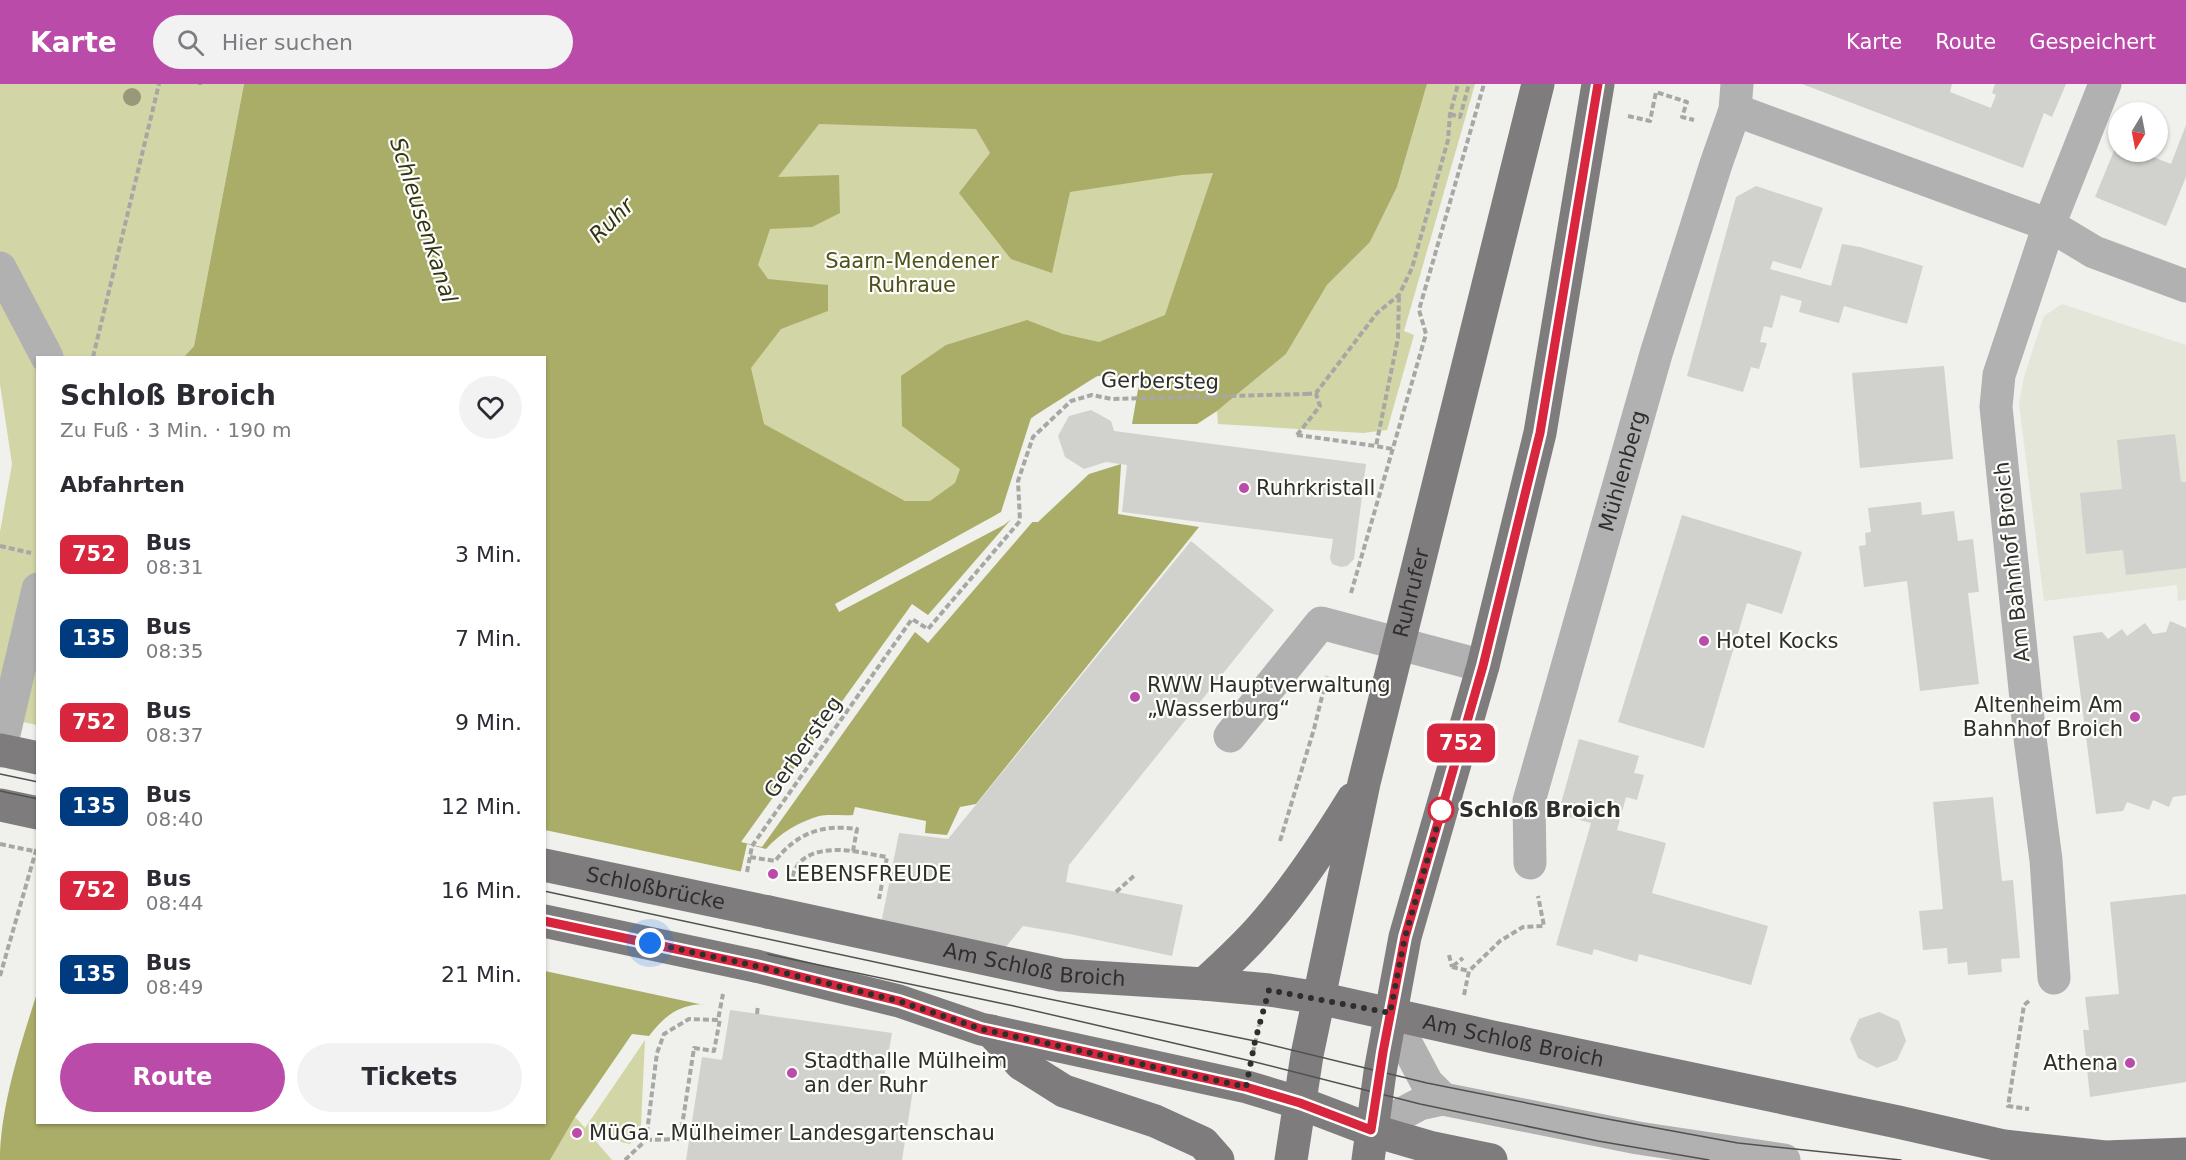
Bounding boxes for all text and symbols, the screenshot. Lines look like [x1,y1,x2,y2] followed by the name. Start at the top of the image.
[153,15,573,69] search box
[30,26,117,59] text: Karte
[174,26,207,59] icon: search
[222,30,353,55] text: Hier suchen
[1846,30,1902,54] text: Karte
[1935,30,1996,54] text: Route
[2029,30,2156,54] text: Gespeichert
[2108,102,2168,162] north arrow
[2108,102,2168,162] map controls
[385,134,462,306] water label: Schleusenkanal
[584,192,640,248] water label: Ruhr
[825,249,999,297] park label: Saarn-Mendener Ruhraue
[1101,368,1219,394] street label: Gerbersteg
[459,376,522,439] button: heart
[60,379,276,412] text: Schloß Broich
[1594,408,1651,534] street label: Mühlenberg
[60,418,292,442] text: Zu Fuß · 3 Min. · 190 m
[1990,460,2034,664] street label: Am Bahnhof Broich
[60,472,185,497] text: Abfahrten
[1256,476,1375,500] place label: Ruhrkristall
[1237,481,1251,495] marker: Ruhrkristall
[146,530,191,555] text: Bus
[72,542,116,566] text: 752
[455,542,522,567] text: 3 Min.
[1389,545,1434,640] street label: Ruhrufer
[146,555,203,579] text: 08:31
[146,614,191,639] text: Bus
[72,626,116,650] text: 135
[455,626,522,651] text: 7 Min.
[1716,629,1839,653] place label: Hotel Kocks
[1697,634,1711,648] marker: Hotel Kocks
[146,639,203,663] text: 08:35
[1147,673,1391,721] place label: RWW Hauptverwaltung „Wasserburg“
[1128,690,1142,704] marker: RWW Hauptverwaltung „Wasserburg“
[759,692,847,802] street label: Gerbersteg
[1963,693,2123,741] place label: Altenheim Am Bahnhof Broich
[146,698,191,723] text: Bus
[72,710,116,734] text: 752
[455,710,522,735] text: 9 Min.
[2128,710,2142,724] marker: Altenheim Am Bahnhof Broich
[146,723,203,747] text: 08:37
[1426,724,1496,762] line badge: 752
[1439,731,1483,755] text: 752
[146,782,191,807] text: Bus
[72,794,116,818] text: 135
[441,794,522,819] text: 12 Min.
[1428,797,1454,823] marker: Schloß Broich
[1459,798,1621,822] place label: Schloß Broich
[146,807,203,831] text: 08:40
[584,862,727,915] street label: Schloßbrücke
[785,862,951,886] place label: LEBENSFREUDE
[146,866,191,891] text: Bus
[766,867,780,881] marker: LEBENSFREUDE
[72,878,116,902] text: 752
[441,878,522,903] text: 16 Min.
[146,891,203,915] text: 08:44
[635,928,665,958] your location
[941,938,1126,991] street label: Am Schloß Broich
[146,950,191,975] text: Bus
[72,962,116,986] text: 135
[441,962,522,987] text: 21 Min.
[146,975,203,999] text: 08:49
[1421,1010,1606,1072] street label: Am Schloß Broich
[60,1043,285,1112] button: Route
[297,1043,522,1112] button: Tickets
[804,1049,1007,1097] place label: Stadthalle Mülheim an der Ruhr
[2043,1051,2118,1075] place label: Athena
[2123,1056,2137,1070] marker: Athena
[785,1066,799,1080] marker: Stadthalle Mülheim an der Ruhr
[589,1121,995,1145] place label: MüGa - Mülheimer Landesgartenschau
[570,1126,584,1140] marker: MüGa - Mülheimer Landesgartenschau

